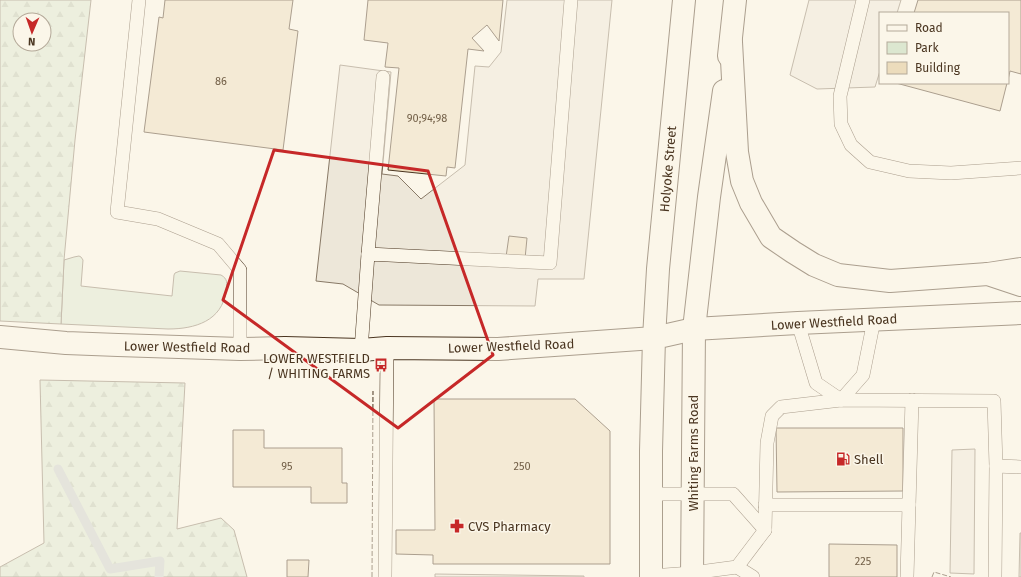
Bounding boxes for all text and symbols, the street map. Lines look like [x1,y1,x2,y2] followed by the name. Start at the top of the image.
[12,12,52,52] north arrow
[879,12,1009,84] legend
[915,21,943,35] text: Road
[28,35,36,48] text: N
[915,41,939,55] text: Park
[915,61,961,75] text: Building
[215,75,227,88] house number: 86
[407,112,447,125] house number: 90;94;98
[657,125,679,213] street label: Holyoke Street
[770,311,898,333] street label: Lower Westfield Road
[447,336,575,356] street label: Lower Westfield Road
[124,338,250,356] street label: Lower Westfield Road
[263,351,370,381] place label: LOWER WESTFIELD / WHITING FARMS
[373,357,389,373] bus stop icon: LOWER WESTFIELD / WHITING FARMS
[686,395,701,511] street label: Whiting Farms Road
[835,451,851,467] fuel station icon: Shell
[854,452,884,467] place label: Shell
[281,460,293,473] house number: 95
[513,460,531,473] house number: 250
[449,518,465,534] pharmacy icon: CVS Pharmacy
[468,519,551,534] place label: CVS Pharmacy
[855,555,872,568] house number: 225

